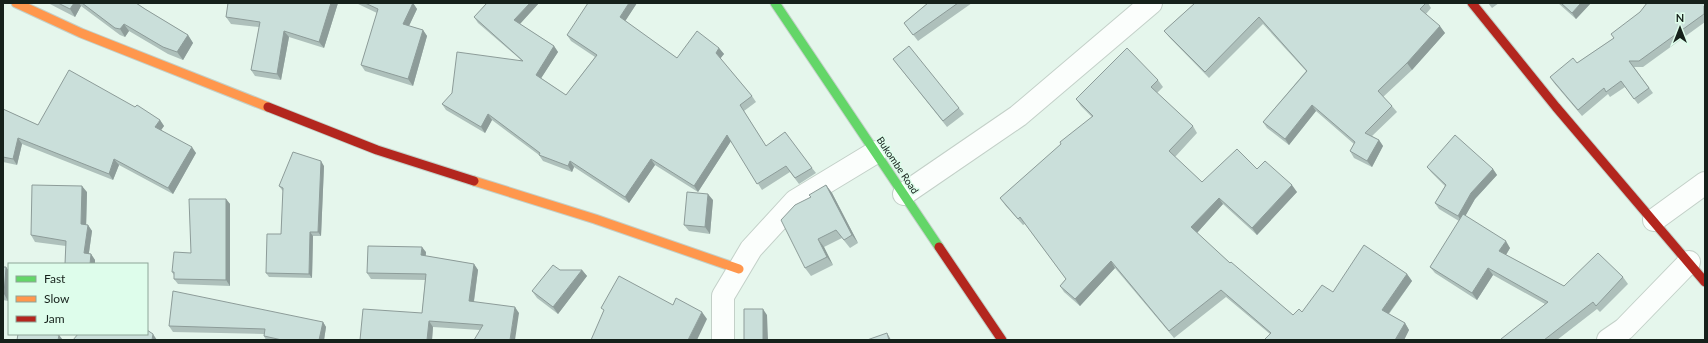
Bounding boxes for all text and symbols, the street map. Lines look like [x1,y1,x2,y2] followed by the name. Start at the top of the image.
[1660,8,1700,48] north arrow
[1676,11,1684,24] text: N
[875,134,921,196] street label: Bukombe Road
[8,263,148,335] legend
[44,271,66,286] text: Fast
[44,291,70,306] text: Slow
[44,311,65,326] text: Jam

